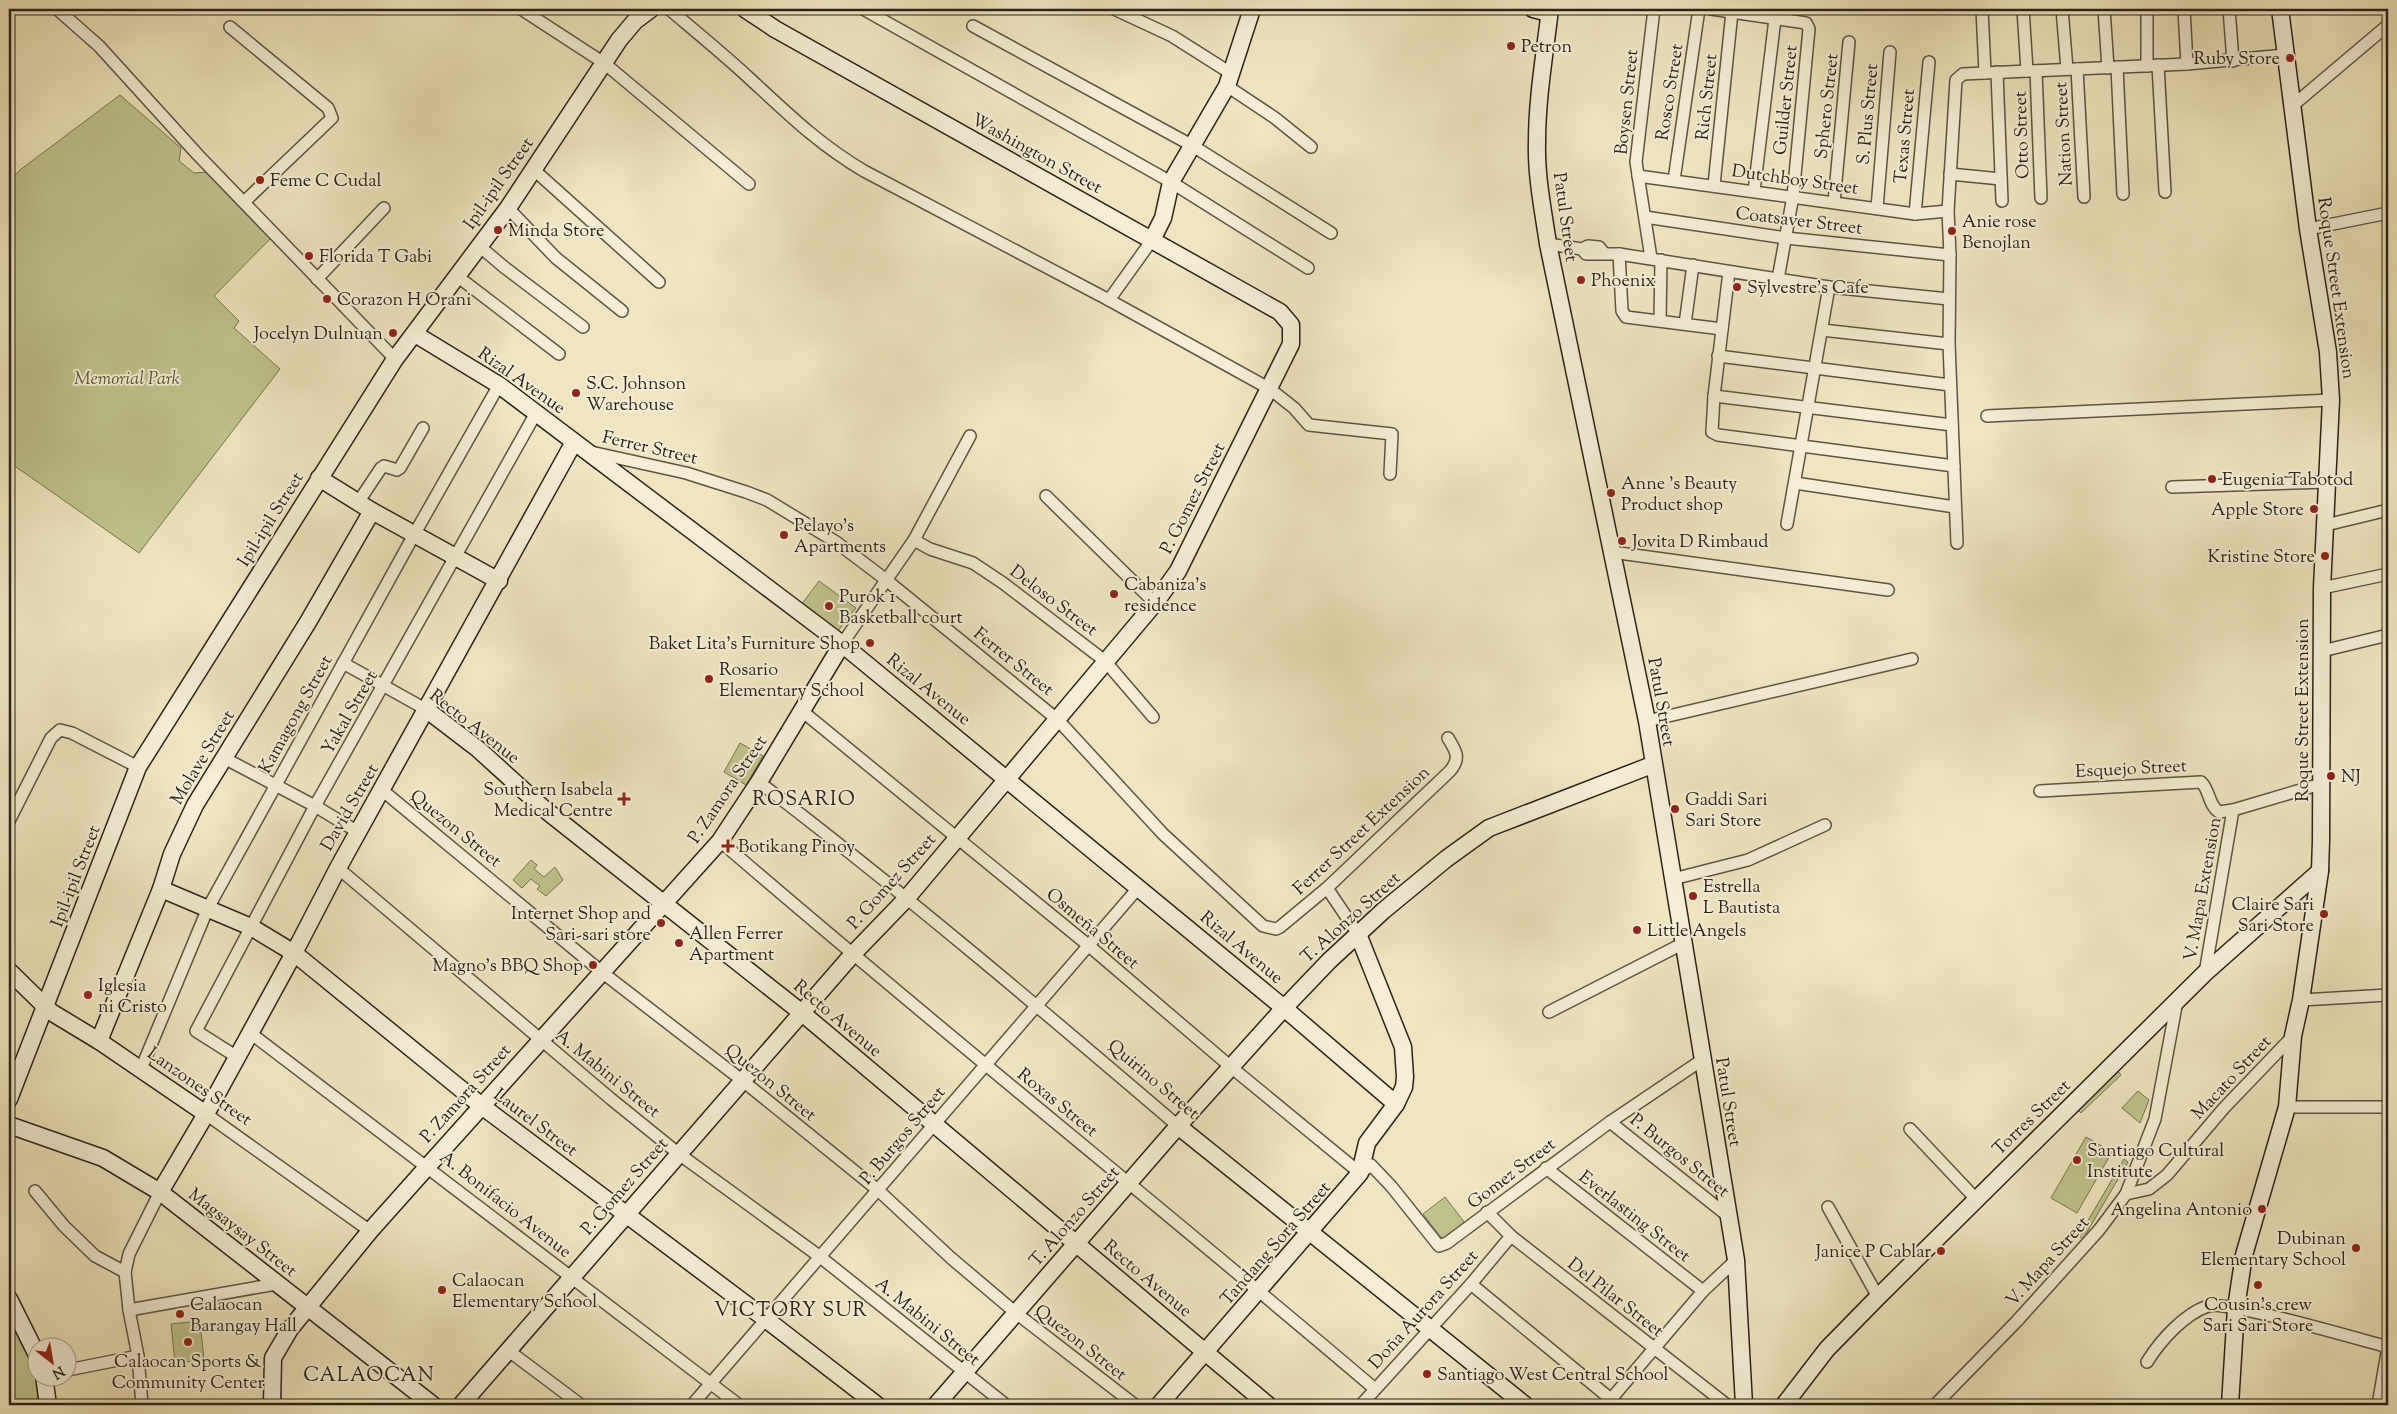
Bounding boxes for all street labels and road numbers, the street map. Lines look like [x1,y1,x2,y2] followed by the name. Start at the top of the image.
[1650,42,1691,143] street label: Rosco Street
[1768,44,1806,157] street label: Guilder Street
[1610,48,1646,156] street label: Boysen Street
[1810,52,1846,160] street label: Sphero Street
[1691,53,1725,142] street label: Rich Street
[1852,63,1886,166] street label: S. Plus Street
[2049,81,2081,187] street label: Nation Street
[1889,88,1923,185] street label: Texas Street
[2008,91,2038,179] street label: Otto Street
[966,108,1106,202] street label: Washington Street
[458,133,541,236] street label: Ipil-ipil Street
[1730,159,1860,203] street label: Dutchboy Street
[1545,171,1583,264] street label: Patul Street
[2309,196,2361,381] street label: Roque Street Extension
[1734,201,1864,243] street label: Coatsaver Street
[472,342,570,422] street label: Rizal Avenue
[599,425,700,473] street label: Ferrer Street
[1154,439,1233,559] street label: P. Gomez Street
[232,468,311,573] street label: Ipil-ipil Street
[1003,560,1102,643] street label: Deloso Street
[2291,618,2317,802] street label: Roque Street Extension
[967,622,1059,703] street label: Ferrer Street
[880,648,976,733] street label: Rizal Avenue
[253,651,340,779] street label: Kamagong Street
[1639,656,1681,749] street label: Patul Street
[316,666,385,760] street label: Yakal Street
[423,684,525,771] street label: Recto Avenue
[165,706,242,810] street label: Molave Street
[683,731,775,849] street label: P. Zamora Street
[2075,754,2188,786] street label: Esquejo Street
[315,759,386,857] street label: David Street
[1288,761,1437,902] street label: Ferrer Street Extension
[403,784,506,875] street label: Quezon Street
[2179,815,2229,963] street label: V. Mapa Extension
[45,822,108,932] street label: Ipil-ipil Street
[842,828,943,936] street label: P. Gomez Street
[1296,867,1407,970] street label: T. Alonzo Street
[1039,883,1144,976] street label: Osmeña Street
[1193,906,1288,991] street label: Rizal Avenue
[787,975,887,1064] street label: Recto Avenue
[549,1024,665,1125] street label: A. Mabini Street
[2186,1030,2279,1126] street label: Macato Street
[1101,1034,1204,1127] street label: Quirino Street
[718,1038,821,1129] street label: Quezon Street
[415,1039,518,1150] street label: P. Zamora Street
[141,1042,257,1133] street label: Lanzones Street
[1707,1056,1747,1149] street label: Patul Street
[1011,1063,1103,1144] street label: Roxas Street
[1987,1074,2077,1163] street label: Torres Street
[854,1081,953,1191] street label: P. Burgos Street
[487,1083,582,1164] street label: Laurel Street
[1623,1108,1734,1205] street label: P. Burgos Street
[576,1133,675,1242] street label: P. Gomez Street
[1463,1133,1562,1217] street label: Gomez Street
[433,1146,576,1265] street label: A. Bonifacio Avenue
[1024,1161,1127,1274] street label: T. Alonzo Street
[1572,1165,1695,1270] street label: Everlasting Street
[1215,1176,1338,1312] street label: Tandang Sora Street
[182,1183,302,1284] street label: Magsaysay Street
[2001,1211,2096,1313] street label: V. Mapa Street
[1097,1235,1197,1324] street label: Recto Avenue
[1364,1245,1485,1376] street label: Doña Aurora Street
[1561,1252,1669,1345] street label: Del Pilar Street
[869,1272,985,1373] street label: A. Mabini Street
[1028,1299,1132,1388] street label: Quezon Street

